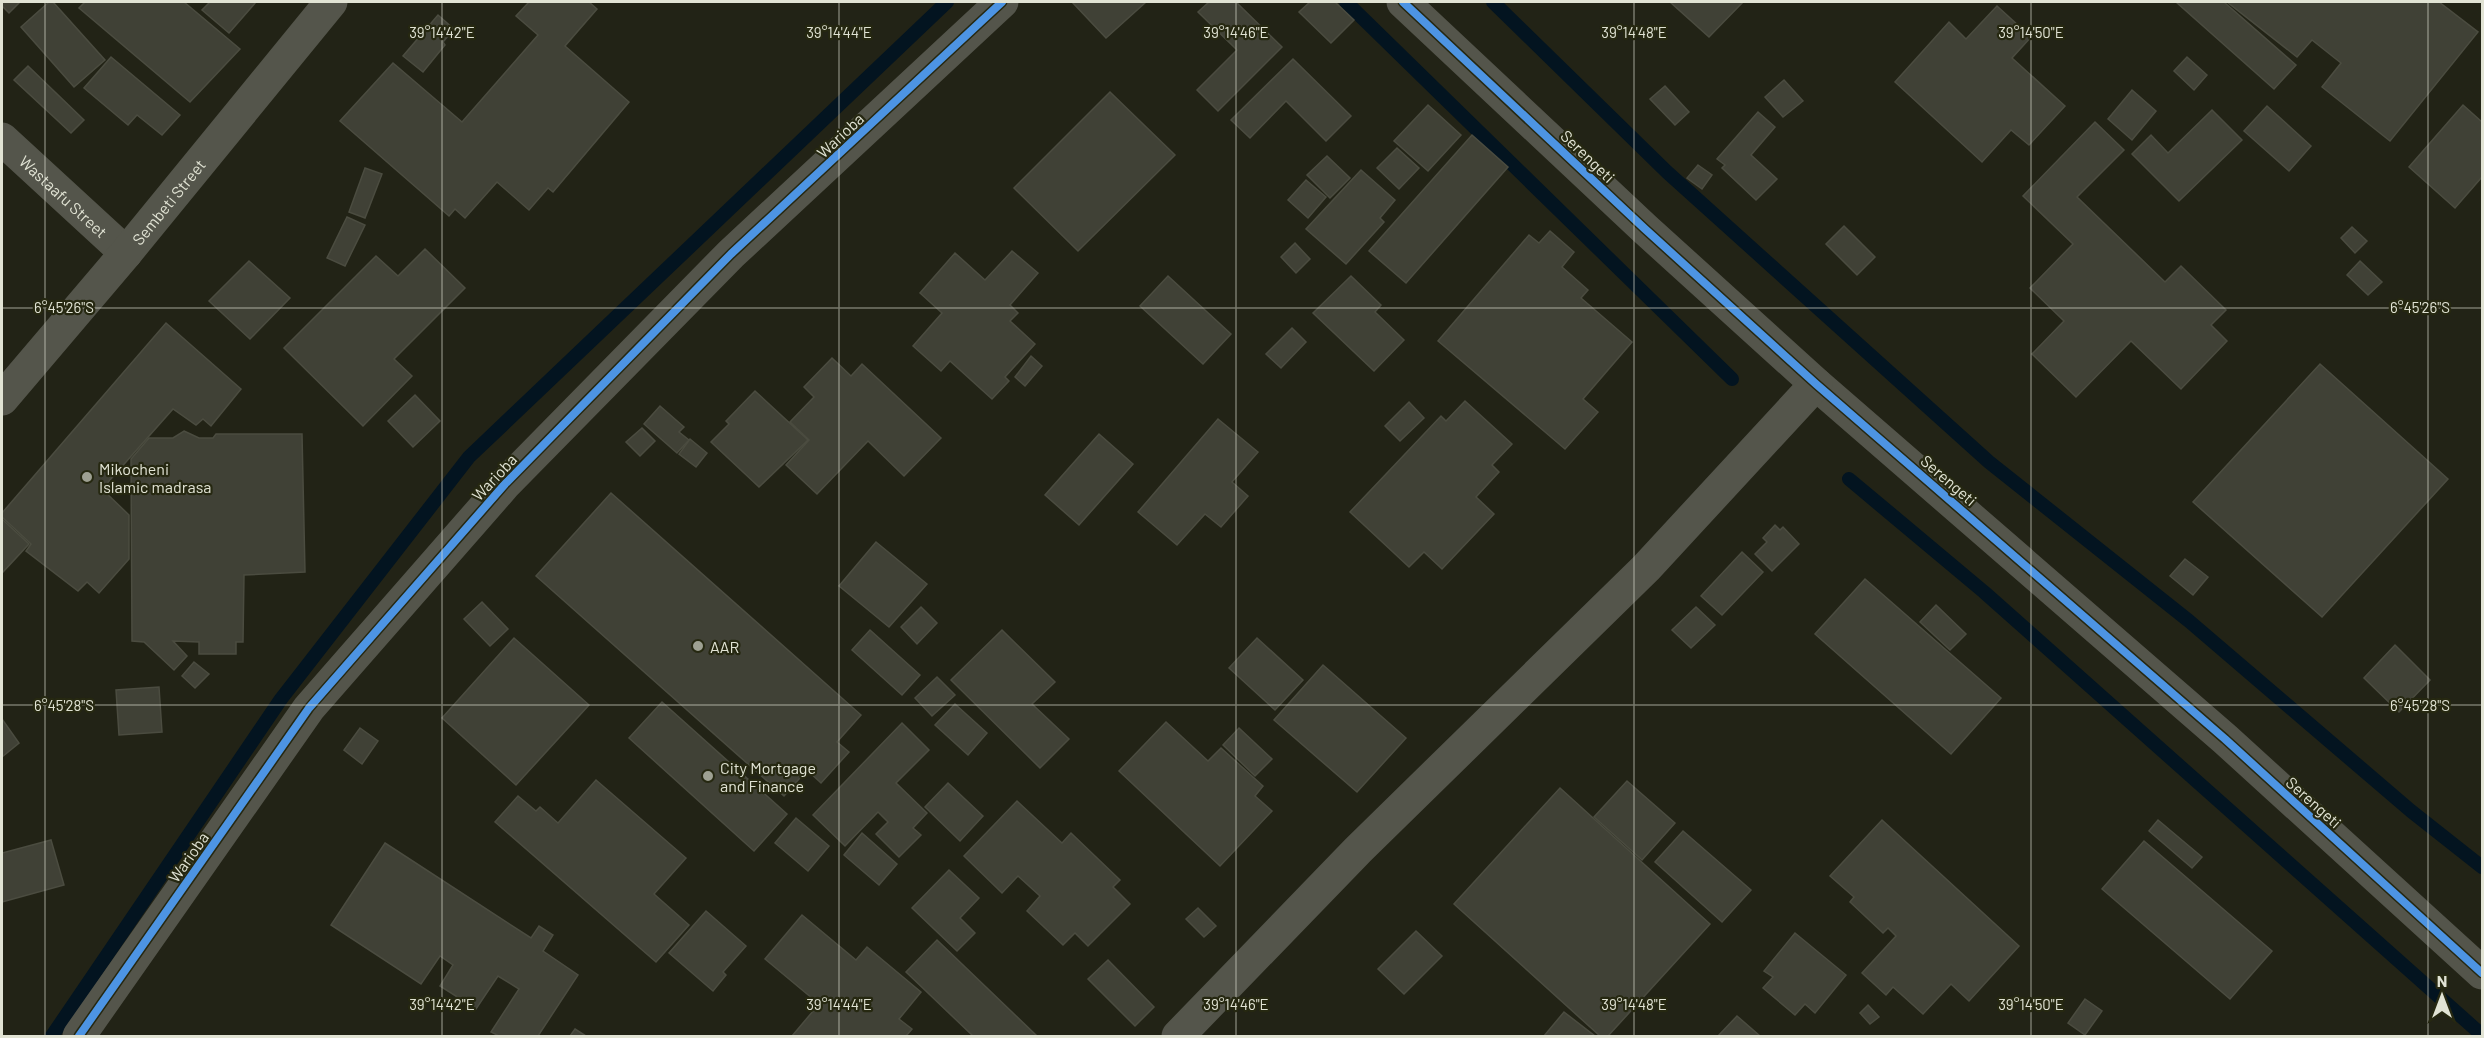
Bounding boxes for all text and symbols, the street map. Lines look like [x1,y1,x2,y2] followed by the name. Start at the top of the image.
[409,23,475,41] text: 39°14'42"E
[806,23,872,41] text: 39°14'44"E
[1203,23,1269,41] text: 39°14'46"E
[1601,23,1667,41] text: 39°14'48"E
[1998,23,2064,41] text: 39°14'50"E
[813,109,867,161] street label: Warioba
[1557,126,1619,186] street label: Serengeti
[16,151,112,241] street label: Wastaafu Street
[127,155,209,248] street label: Sembeti Street
[34,298,94,316] text: 6°45'26"S
[2390,298,2450,316] text: 6°45'26"S
[468,450,520,504] street label: Warioba
[1917,451,1981,509] street label: Serengeti
[99,459,212,496] place label: Mikocheni Islamic madrasa
[80,470,94,484] marker: Mikocheni Islamic madrasa
[710,637,739,656] place label: AAR
[691,639,705,653] marker: AAR
[34,696,94,714] text: 6°45'28"S
[2390,696,2450,714] text: 6°45'28"S
[720,758,816,795] place label: City Mortgage and Finance
[701,769,715,783] marker: City Mortgage and Finance
[2283,772,2345,832] street label: Serengeti
[164,828,212,886] street label: Warioba
[2412,966,2472,1026] north arrow
[2437,971,2447,990] text: N
[409,995,475,1013] text: 39°14'42"E
[806,995,872,1013] text: 39°14'44"E
[1203,995,1269,1013] text: 39°14'46"E
[1601,995,1667,1013] text: 39°14'48"E
[1998,995,2064,1013] text: 39°14'50"E

